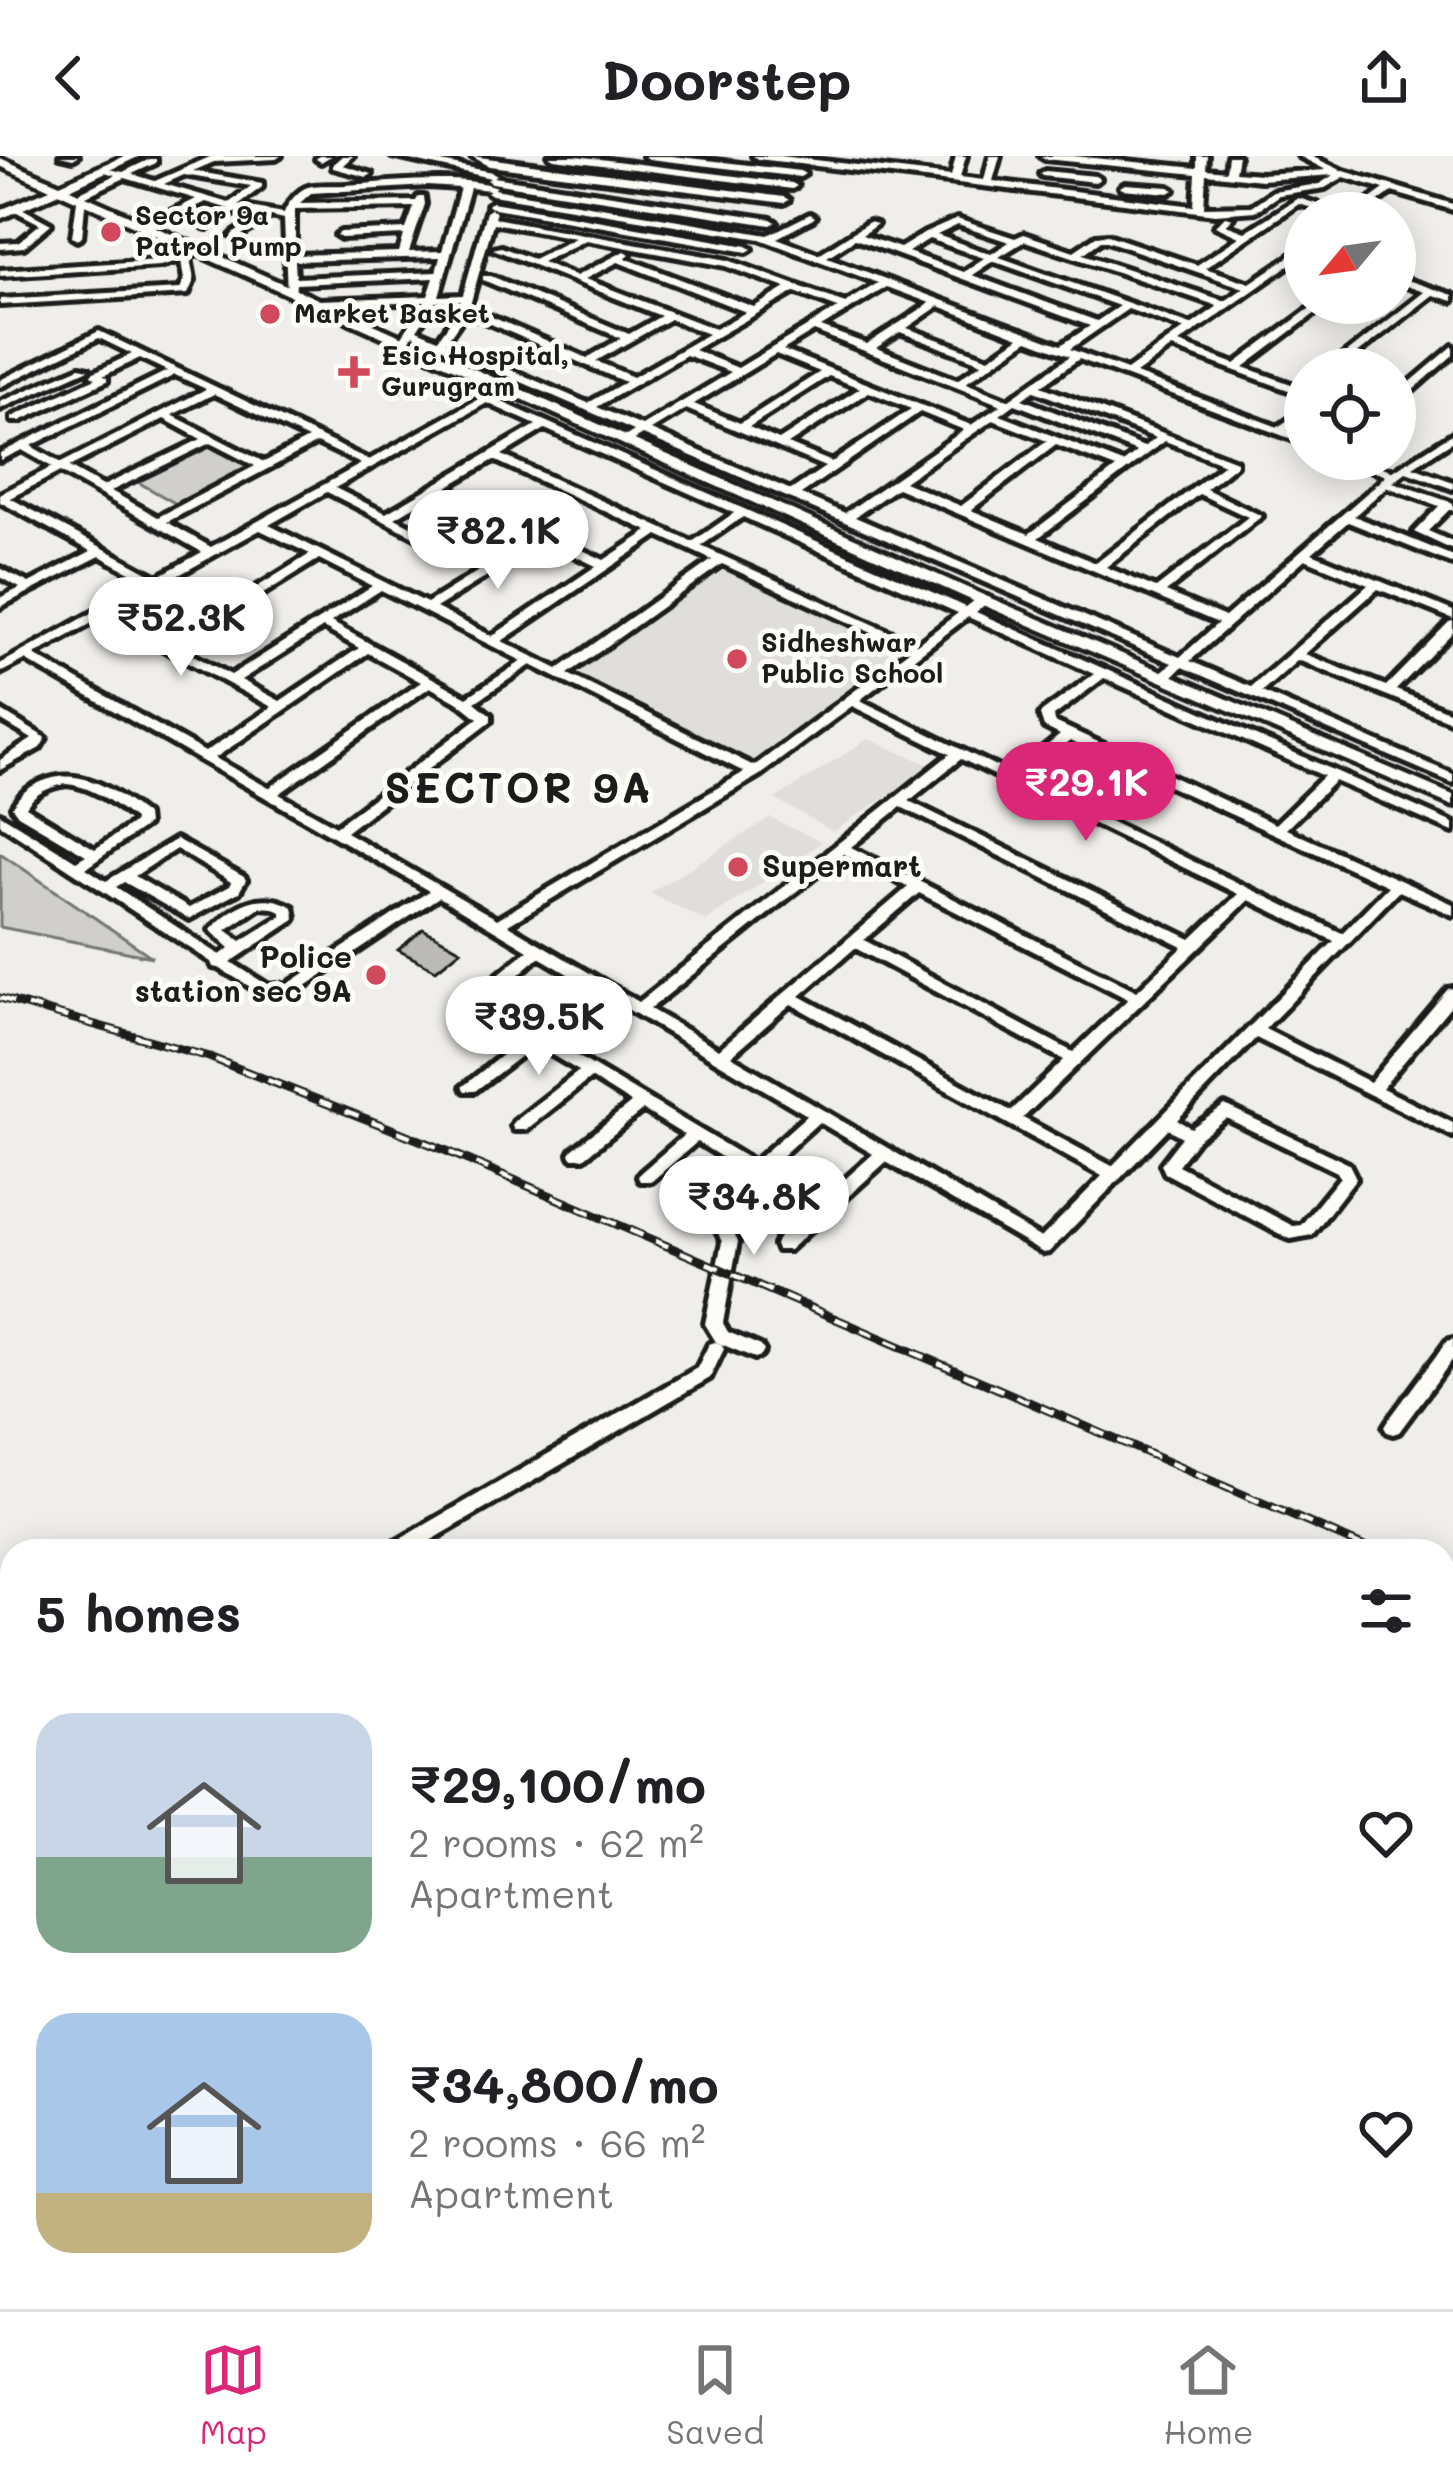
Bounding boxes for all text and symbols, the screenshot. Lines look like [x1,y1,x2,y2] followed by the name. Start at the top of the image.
[602,43,851,114] text: Doorstep
[36,45,102,111] icon: back
[1351,45,1417,111] icon: share
[1284,192,1416,324] north arrow
[1284,192,1416,480] map controls
[135,197,302,263] place label: Sector 9a Patrol Pump
[98,219,124,245] marker: Sector 9a Patrol Pump
[294,295,490,330] place label: Market Basket
[257,301,283,327] marker: Market Basket
[381,337,569,403] place label: Esic Hospital, Gurugram
[1284,348,1416,480] button: locate
[338,356,370,388] marker: Esic Hospital, Gurugram
[400,490,596,592] pin: ₹82.1K
[435,503,561,554] text: ₹82.1K
[83,577,279,679] pin: ₹52.3K
[115,590,247,641] text: ₹52.3K
[761,624,943,690] place label: Sidheshwar Public School
[724,646,750,672] marker: Sidheshwar Public School
[988,742,1184,844] pin: ₹29.1K
[1023,755,1149,806] text: ₹29.1K
[385,759,653,814] district label: SECTOR 9A
[762,845,922,885] place label: Supermart
[725,854,751,880] marker: Supermart
[135,936,352,1010] place label: Police station sec 9A
[363,962,389,988] marker: Police station sec 9A
[441,976,637,1078] pin: ₹39.5K
[472,989,606,1040] text: ₹39.5K
[656,1156,852,1258] pin: ₹34.8K
[686,1169,822,1220] text: ₹34.8K
[36,1578,241,1645] text: 5 homes
[1353,1578,1419,1644] icon: filters
[408,1749,706,1816] text: ₹29,100/mo
[132,1761,276,1905] icon: home
[1353,1800,1419,1866] icon: heart
[408,1816,704,1867] text: 2 rooms · 62 m²
[408,1867,614,1918] text: Apartment
[408,2049,719,2116] text: ₹34,800/mo
[132,2061,276,2205] icon: home
[1353,2100,1419,2166] icon: heart
[408,2116,705,2167] text: 2 rooms · 66 m²
[408,2167,614,2218] text: Apartment
[200,2337,267,2452] tab: Map
[666,2337,764,2452] tab: Saved
[1164,2337,1253,2452] tab: Home

